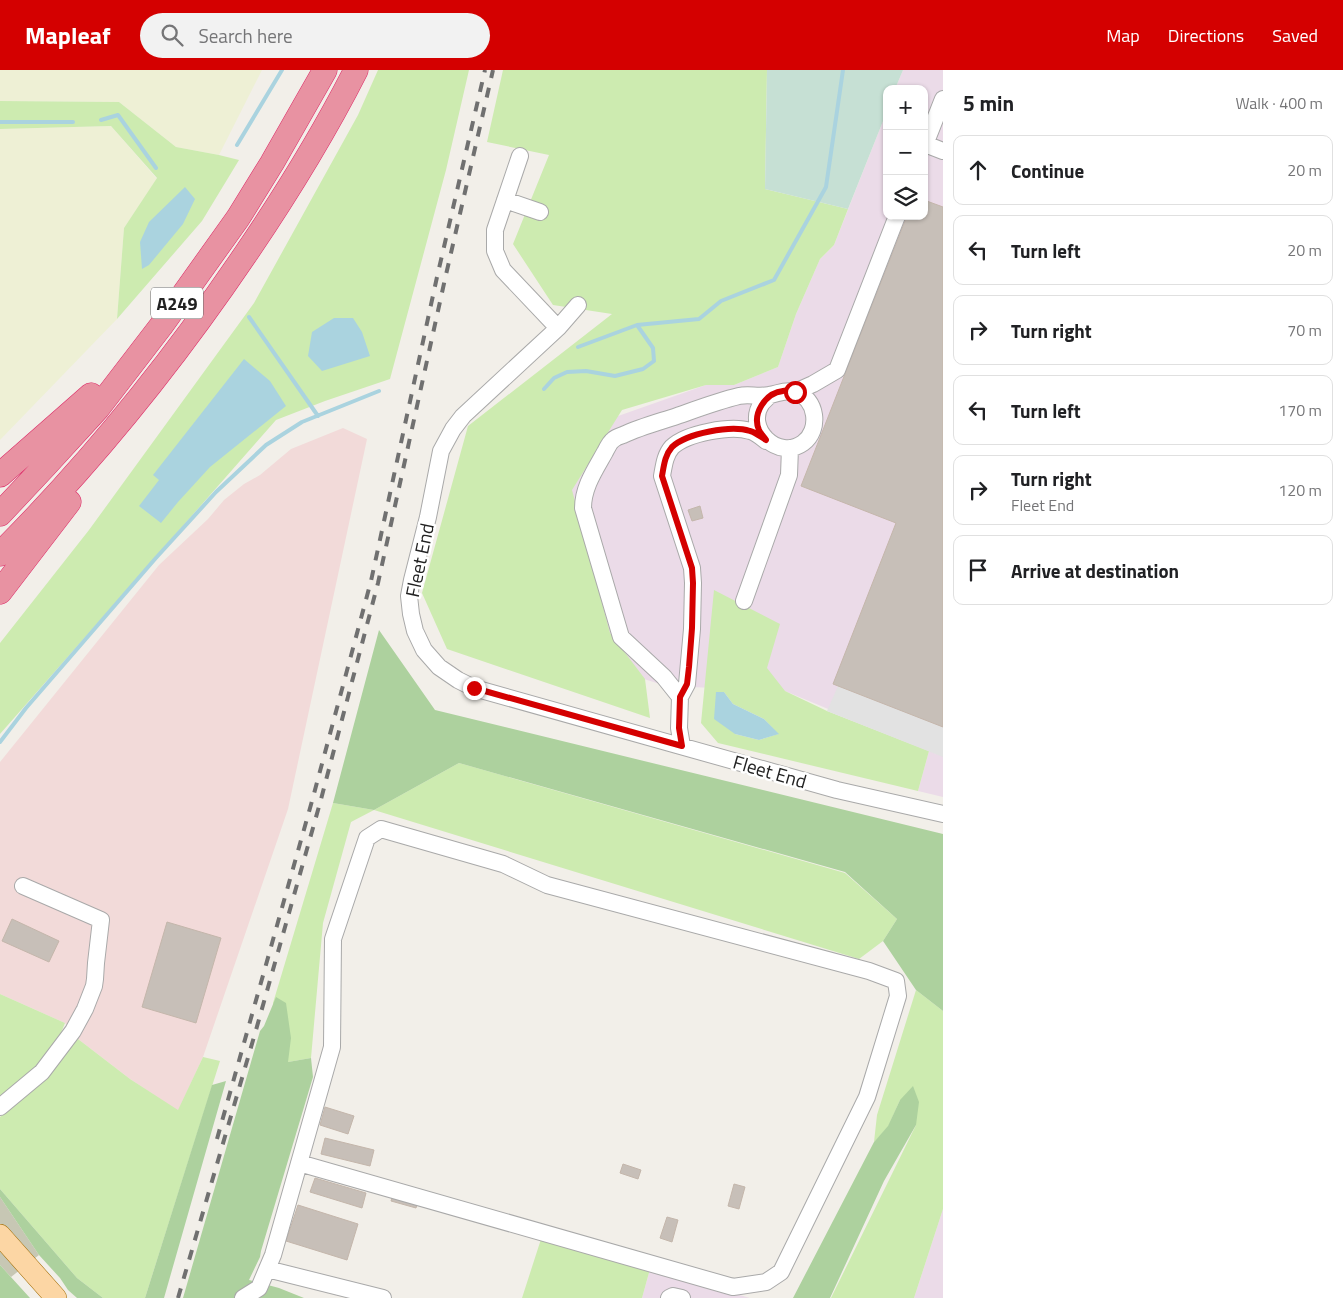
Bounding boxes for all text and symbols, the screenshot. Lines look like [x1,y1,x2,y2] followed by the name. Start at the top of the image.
[140,13,490,58] search box
[25,17,110,53] text: Mapleaf
[158,21,186,49] icon: search
[198,21,293,50] text: Search here
[1106,22,1140,49] text: Map
[1168,22,1244,49] text: Directions
[1272,22,1318,49] text: Saved
[883,85,928,220] map controls
[883,85,928,130] button: +
[963,87,1014,119] text: 5 min
[1235,91,1323,115] text: Walk · 400 m
[883,130,928,175] button: −
[964,156,992,184] icon: ahead
[1011,156,1084,185] text: Continue
[1287,158,1322,182] text: 20 m
[883,175,928,220] button: layers
[964,236,992,264] icon: left
[1011,236,1081,265] text: Turn left
[1287,238,1322,262] text: 20 m
[151,288,203,318] road number: A249
[964,316,992,344] icon: right
[1011,316,1092,345] text: Turn right
[1287,318,1322,342] text: 70 m
[784,381,807,404] route start
[964,396,992,424] icon: left
[1011,396,1081,425] text: Turn left
[1278,398,1322,422] text: 170 m
[1011,464,1092,493] text: Turn right
[964,476,992,504] icon: right
[1278,478,1322,502] text: 120 m
[1011,493,1074,517] text: Fleet End
[397,520,441,600] street label: Fleet End
[964,556,992,584] icon: arrive
[1011,556,1179,585] text: Arrive at destination
[463,677,486,700] route end
[730,747,810,795] street label: Fleet End

